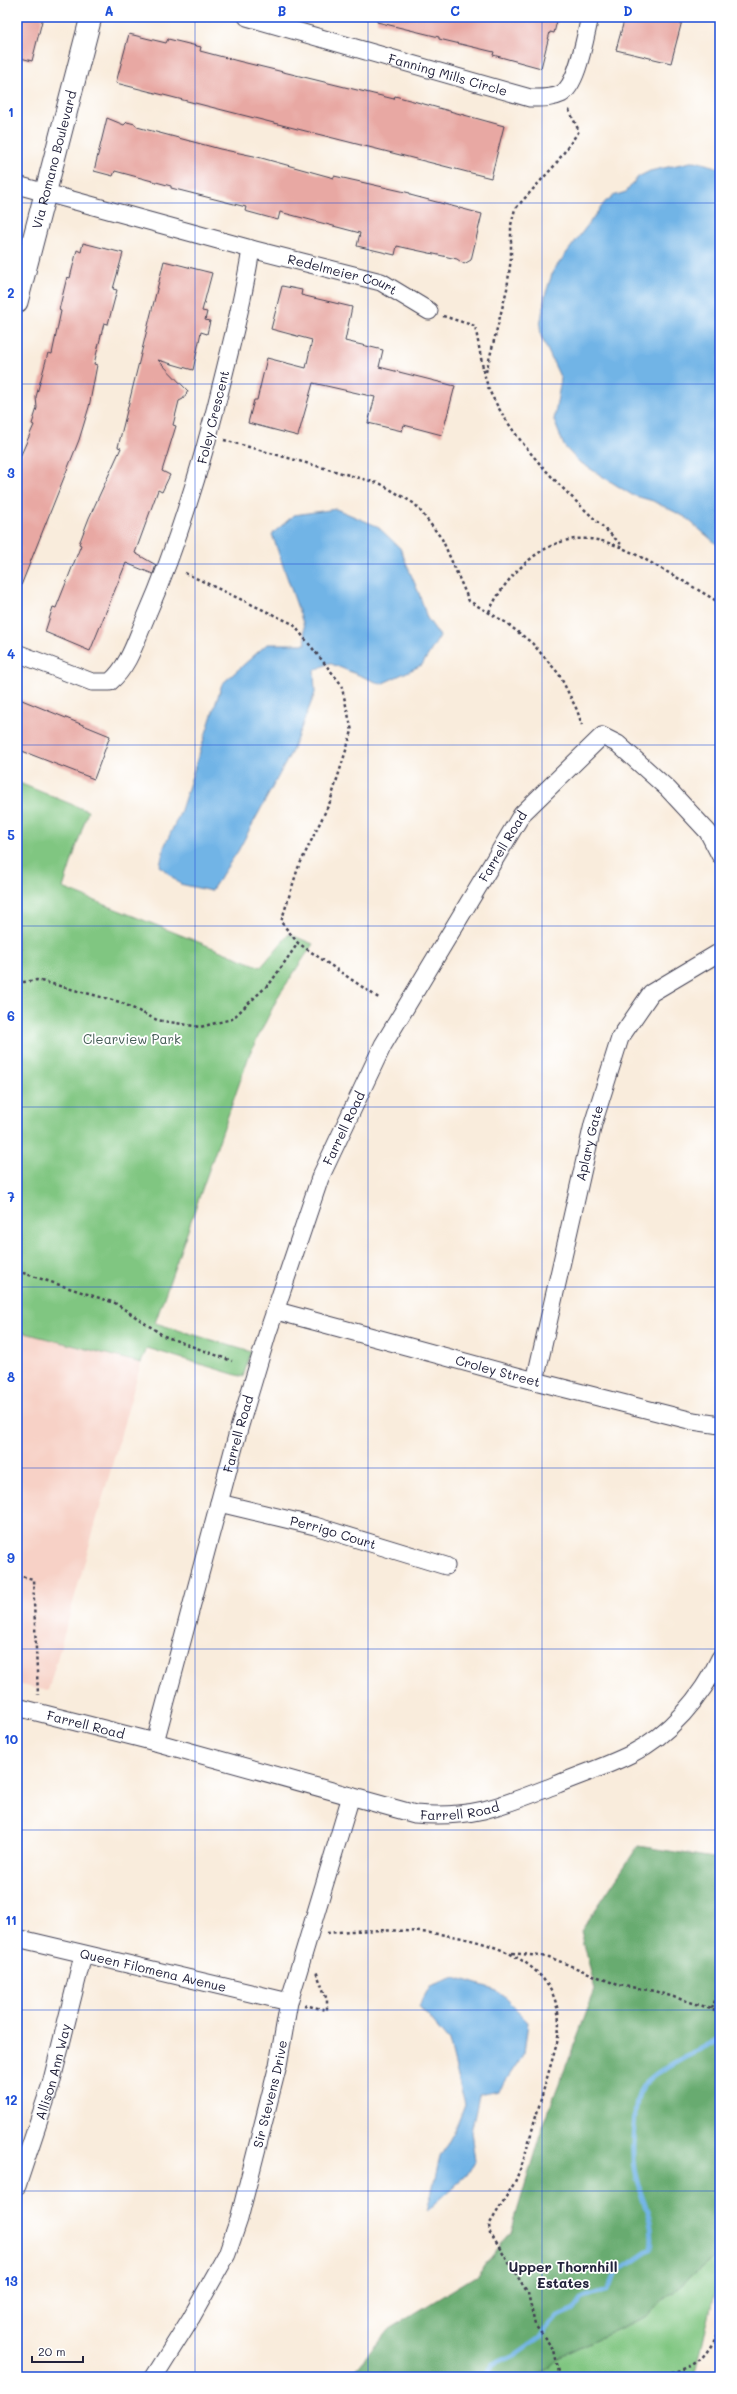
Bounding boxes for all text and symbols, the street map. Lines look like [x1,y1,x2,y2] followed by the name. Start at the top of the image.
[104,2,114,19] text: A
[278,2,287,19] text: B
[450,2,460,19] text: C
[623,2,633,19] text: D
[387,49,509,99] street label: Fanning Mills Circle
[27,89,80,231] street label: Via Romano Boulevard
[8,103,14,120] text: 1
[286,250,401,298] street label: Redelmeier Court
[7,284,15,301] text: 2
[193,368,232,466] street label: Foley Crescent
[7,464,15,481] text: 3
[7,645,15,662] text: 4
[474,807,530,884] street label: Farrell Road
[7,826,15,843] text: 5
[7,1007,15,1024] text: 6
[83,1030,181,1047] park label: Clearview Park
[318,1088,368,1168] street label: Farrell Road
[571,1103,606,1183] street label: Aplary Gate
[7,1188,15,1205] text: 7
[454,1351,543,1390] street label: Croley Street
[7,1368,15,1385] text: 8
[219,1393,257,1474] street label: Farrell Road
[289,1511,379,1552] street label: Perrigo Court
[7,1549,15,1566] text: 9
[45,1706,127,1742] street label: Farrell Road
[4,1730,18,1747] text: 10
[420,1797,501,1823] street label: Farrell Road
[5,1911,17,1928] text: 11
[78,1944,228,1995] street label: Queen Filomena Avenue
[31,2022,74,2122] street label: Allison Ann Way
[248,2039,290,2149] street label: Sir Stevens Drive
[4,2091,18,2108] text: 12
[509,2257,617,2292] district label: Upper Thornhill Estates
[4,2272,18,2289] text: 13
[32,2338,83,2364] scale bar
[38,2343,66,2359] text: 20 m

